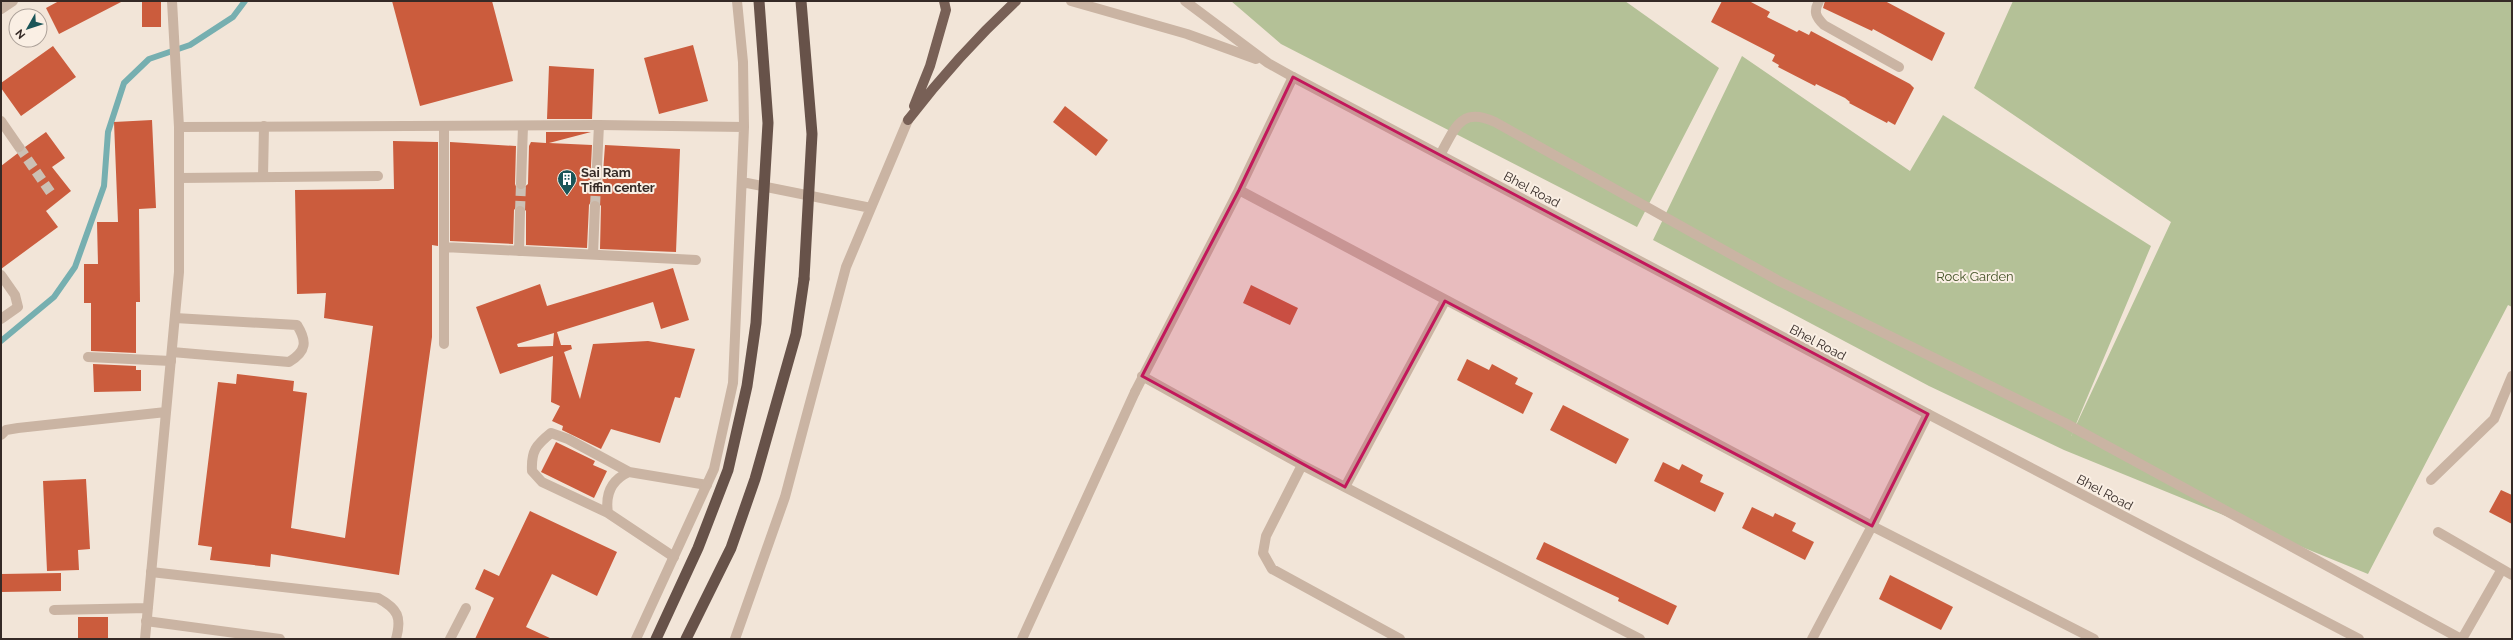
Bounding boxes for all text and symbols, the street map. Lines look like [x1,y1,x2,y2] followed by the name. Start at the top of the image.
[8,8,48,48] north arrow
[13,27,28,41] text: N
[581,165,655,195] place label: Sai Ram Tiffin center
[556,168,578,196] building icon: Sai Ram Tiffin center
[1501,168,1562,211] street label: Bhel Road
[1936,269,2014,284] park label: Rock Garden
[1787,321,1848,364] street label: Bhel Road
[2074,471,2135,514] street label: Bhel Road

